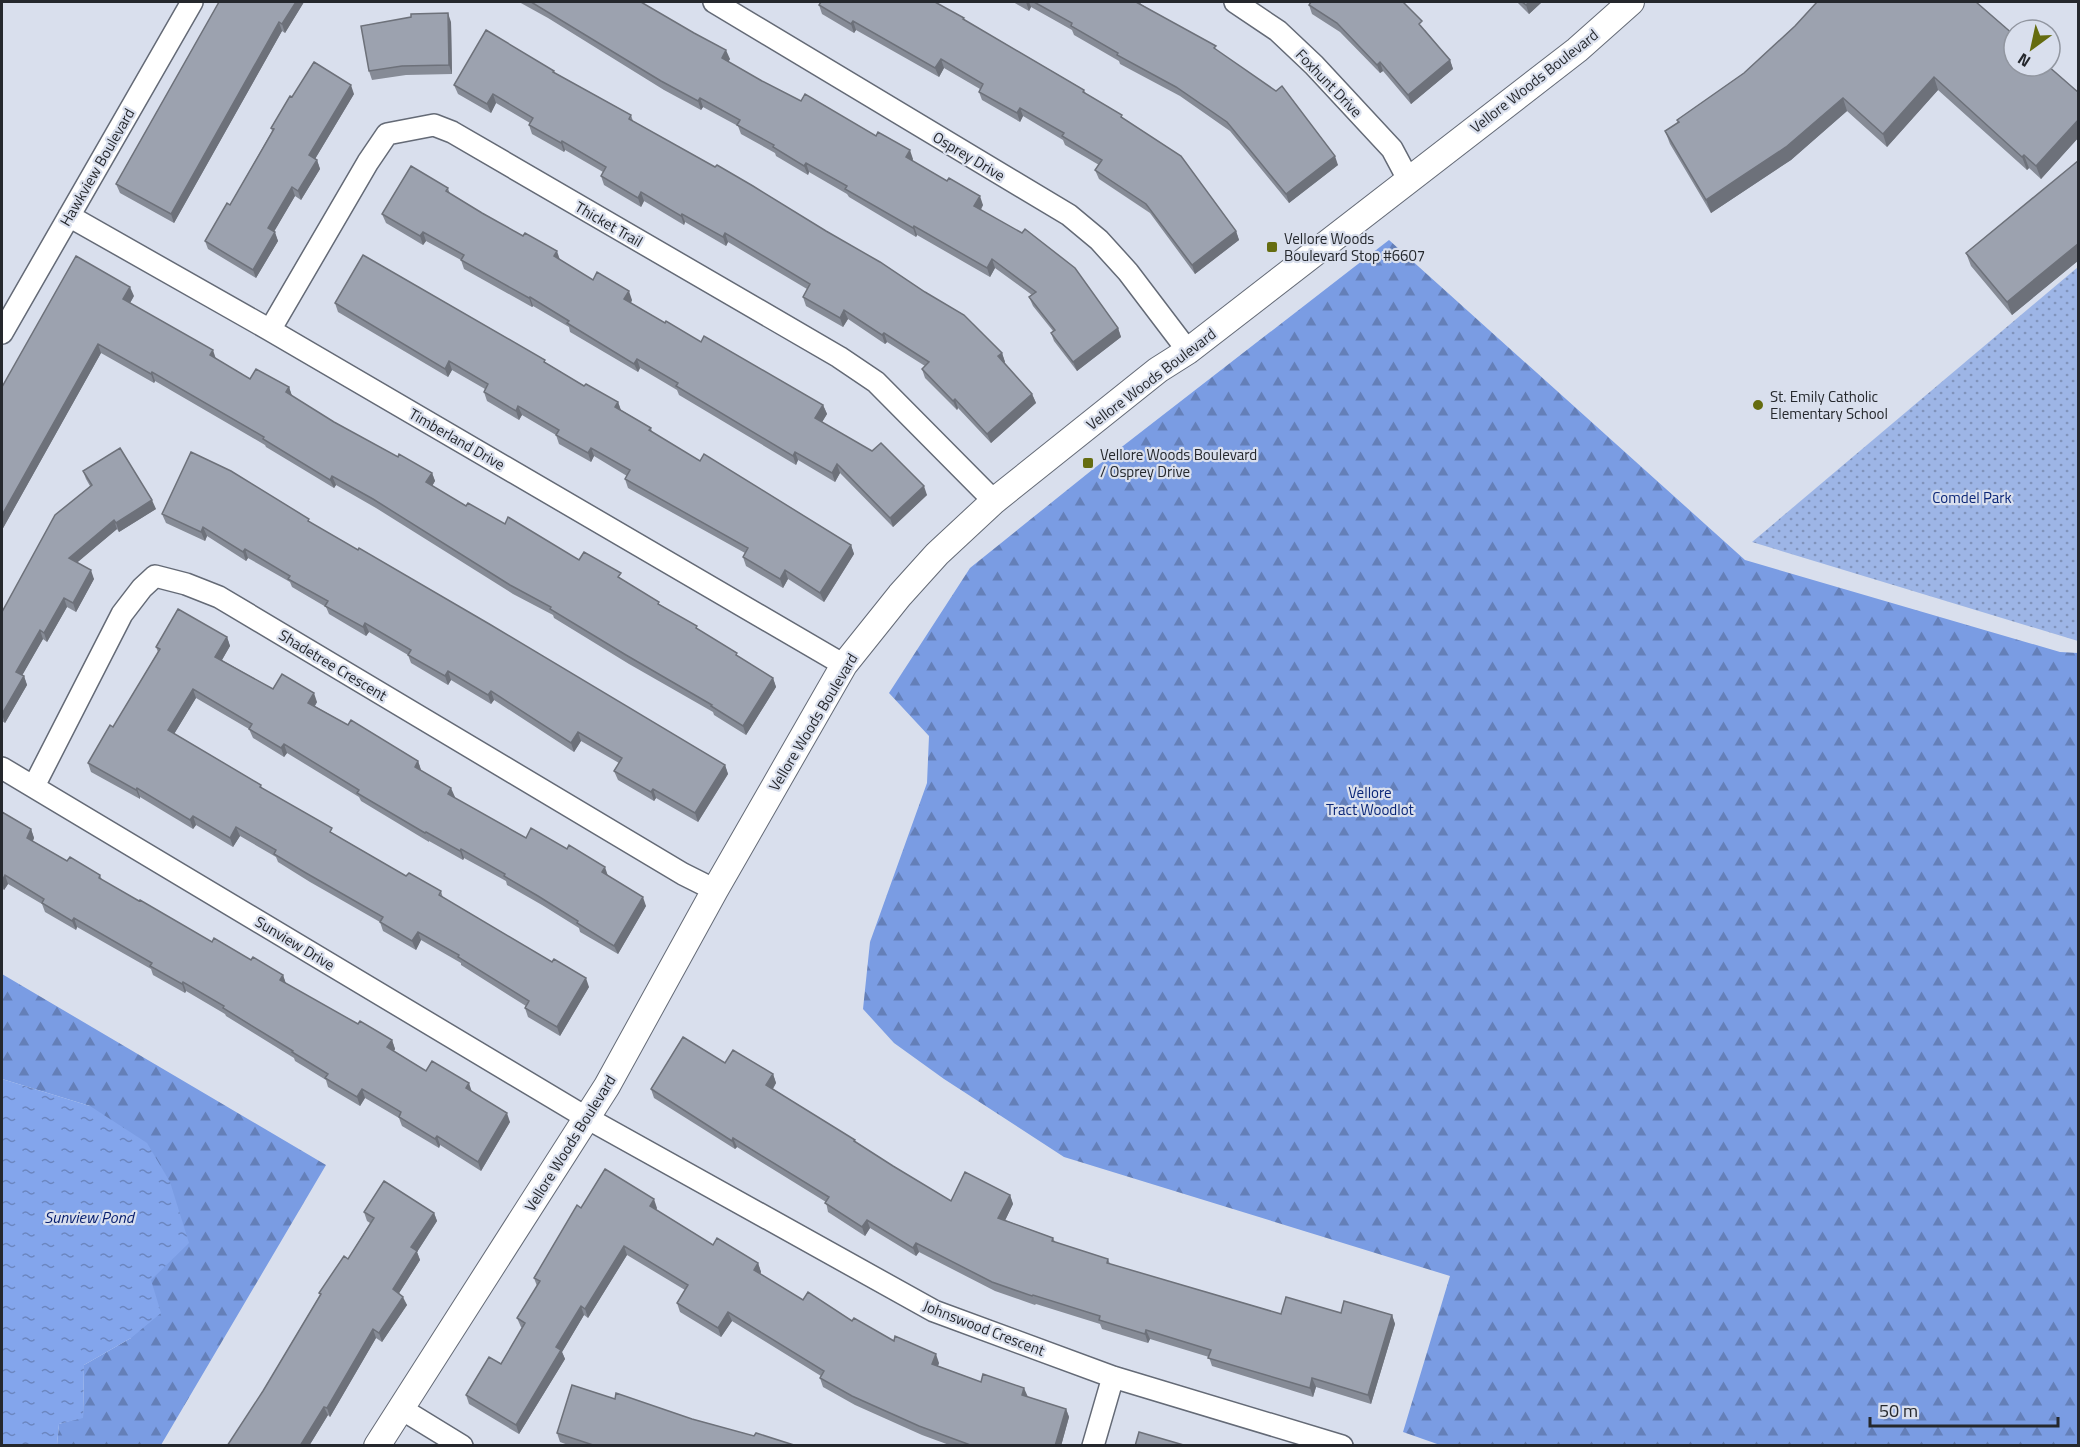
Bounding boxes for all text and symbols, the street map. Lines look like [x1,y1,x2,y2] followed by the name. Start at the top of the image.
[2002,18,2062,78] north arrow
[1465,24,1603,138] street label: Vellore Woods Boulevard
[1290,44,1368,122] street label: Foxhunt Drive
[2013,47,2035,74] text: N
[54,104,140,230] street label: Hawkview Boulevard
[929,125,1009,187] street label: Osprey Drive
[571,195,647,253] street label: Thicket Trail
[1284,227,1425,267] place label: Vellore Woods Boulevard Stop #6607
[1265,240,1279,254] marker: Vellore Woods Boulevard Stop #6607
[1081,323,1221,435] street label: Vellore Woods Boulevard
[1770,385,1888,425] place label: St. Emily Catholic Elementary School
[1751,398,1765,412] marker: St. Emily Catholic Elementary School
[405,402,509,476] street label: Timberland Drive
[1100,443,1257,483] place label: Vellore Woods Boulevard / Osprey Drive
[1081,456,1095,470] marker: Vellore Woods Boulevard / Osprey Drive
[1932,486,2012,509] park label: Comdel Park
[274,623,392,707] street label: Shadetree Crescent
[763,649,863,795] street label: Vellore Woods Boulevard
[1326,781,1415,821] park label: Vellore Tract Woodlot
[251,910,339,976] street label: Sunview Drive
[519,1070,621,1216] street label: Vellore Woods Boulevard
[44,1205,136,1229] water label: Sunview Pond
[920,1294,1049,1362] street label: Johnswood Crescent
[1870,1390,2058,1428] scale bar
[1879,1397,1918,1424] text: 50 m

